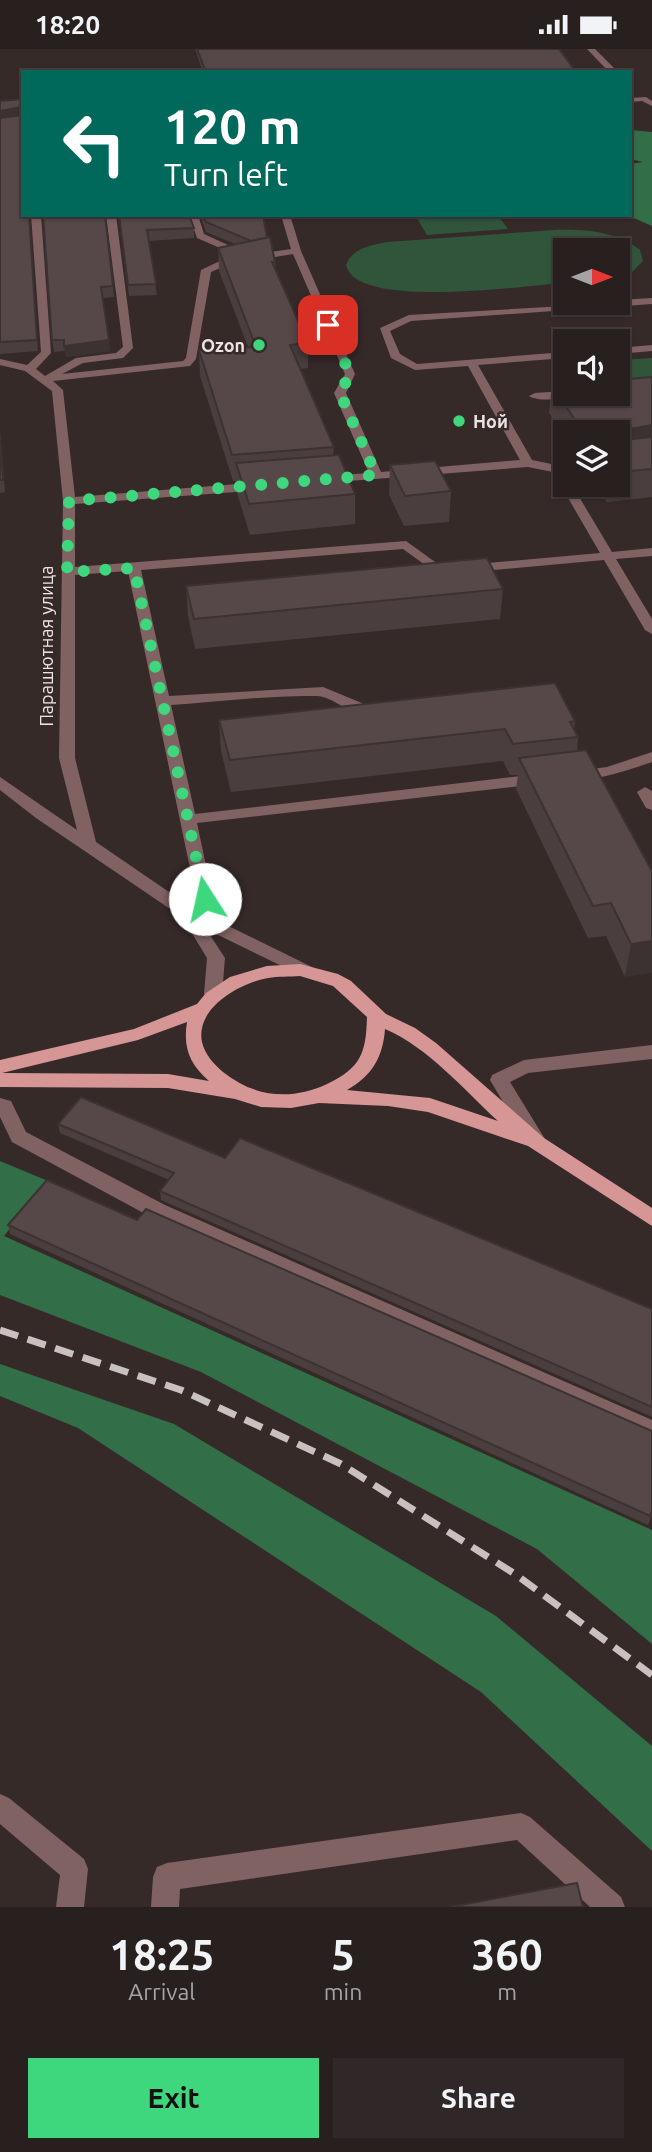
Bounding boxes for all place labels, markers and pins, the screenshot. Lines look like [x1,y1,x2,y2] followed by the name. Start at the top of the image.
[298,295,358,355] pin
[201,335,245,355] place label: Ozon
[251,337,267,353] marker: Ozon
[473,411,508,431] place label: Ной
[451,413,467,429] marker: Ной

